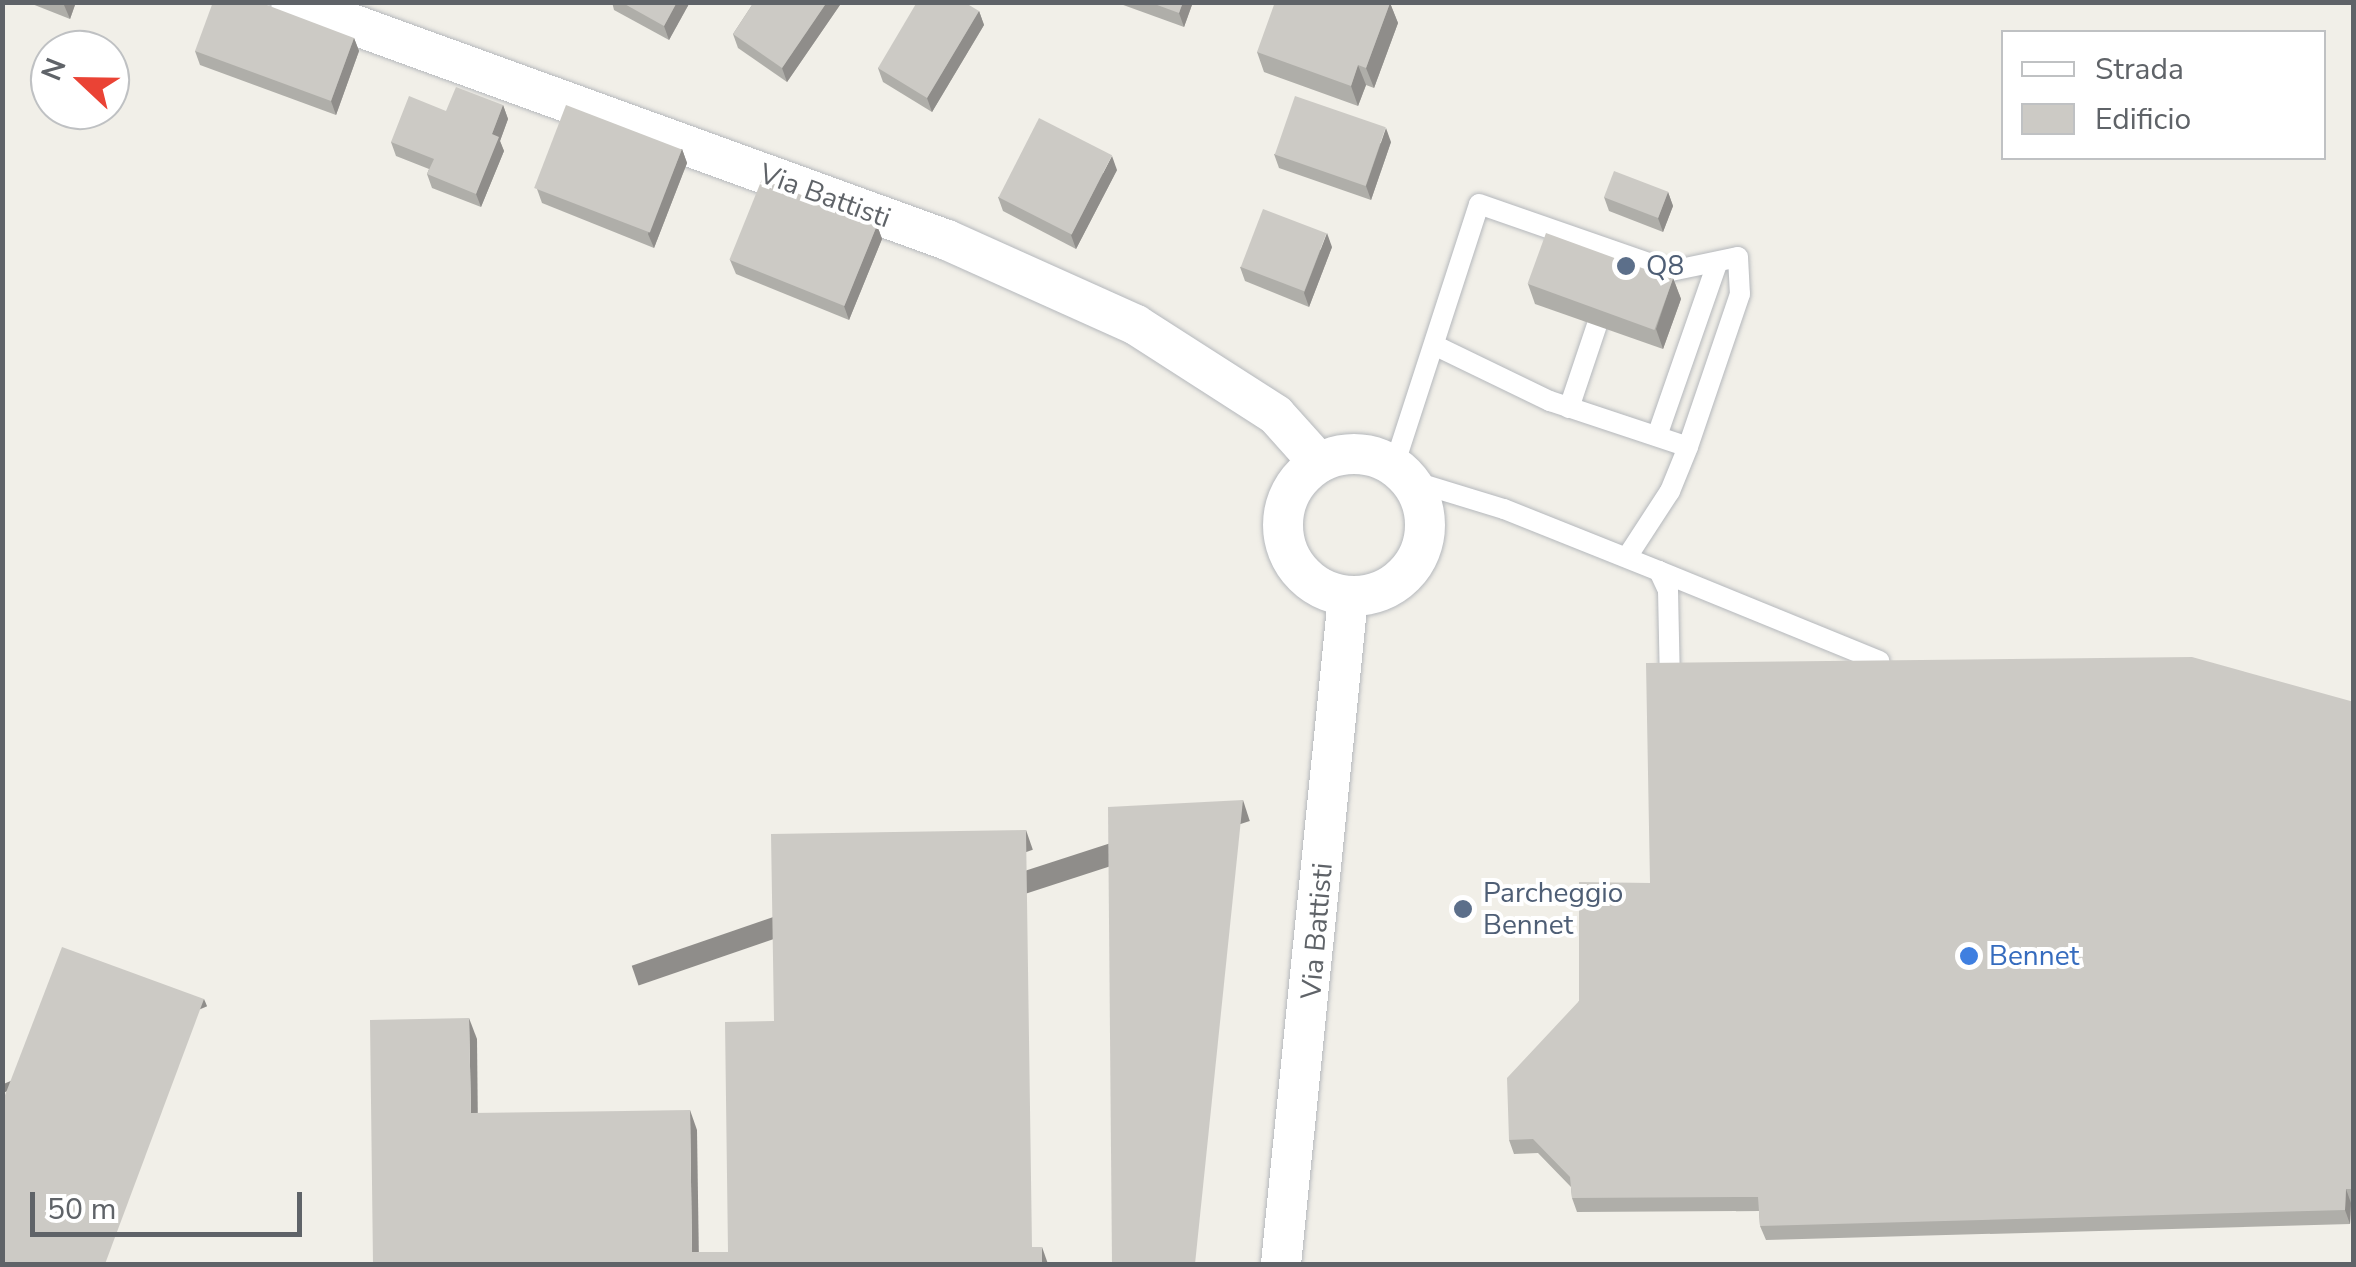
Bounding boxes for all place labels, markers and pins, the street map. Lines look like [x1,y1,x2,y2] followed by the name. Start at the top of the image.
[1646,249,1684,283] place label: Q8
[1615,255,1637,277] marker: Q8
[1483,876,1623,942] place label: Parcheggio Bennet
[1452,898,1474,920] marker: Parcheggio Bennet
[1989,939,2079,973] place label: Bennet
[1958,945,1980,967] marker: Bennet

